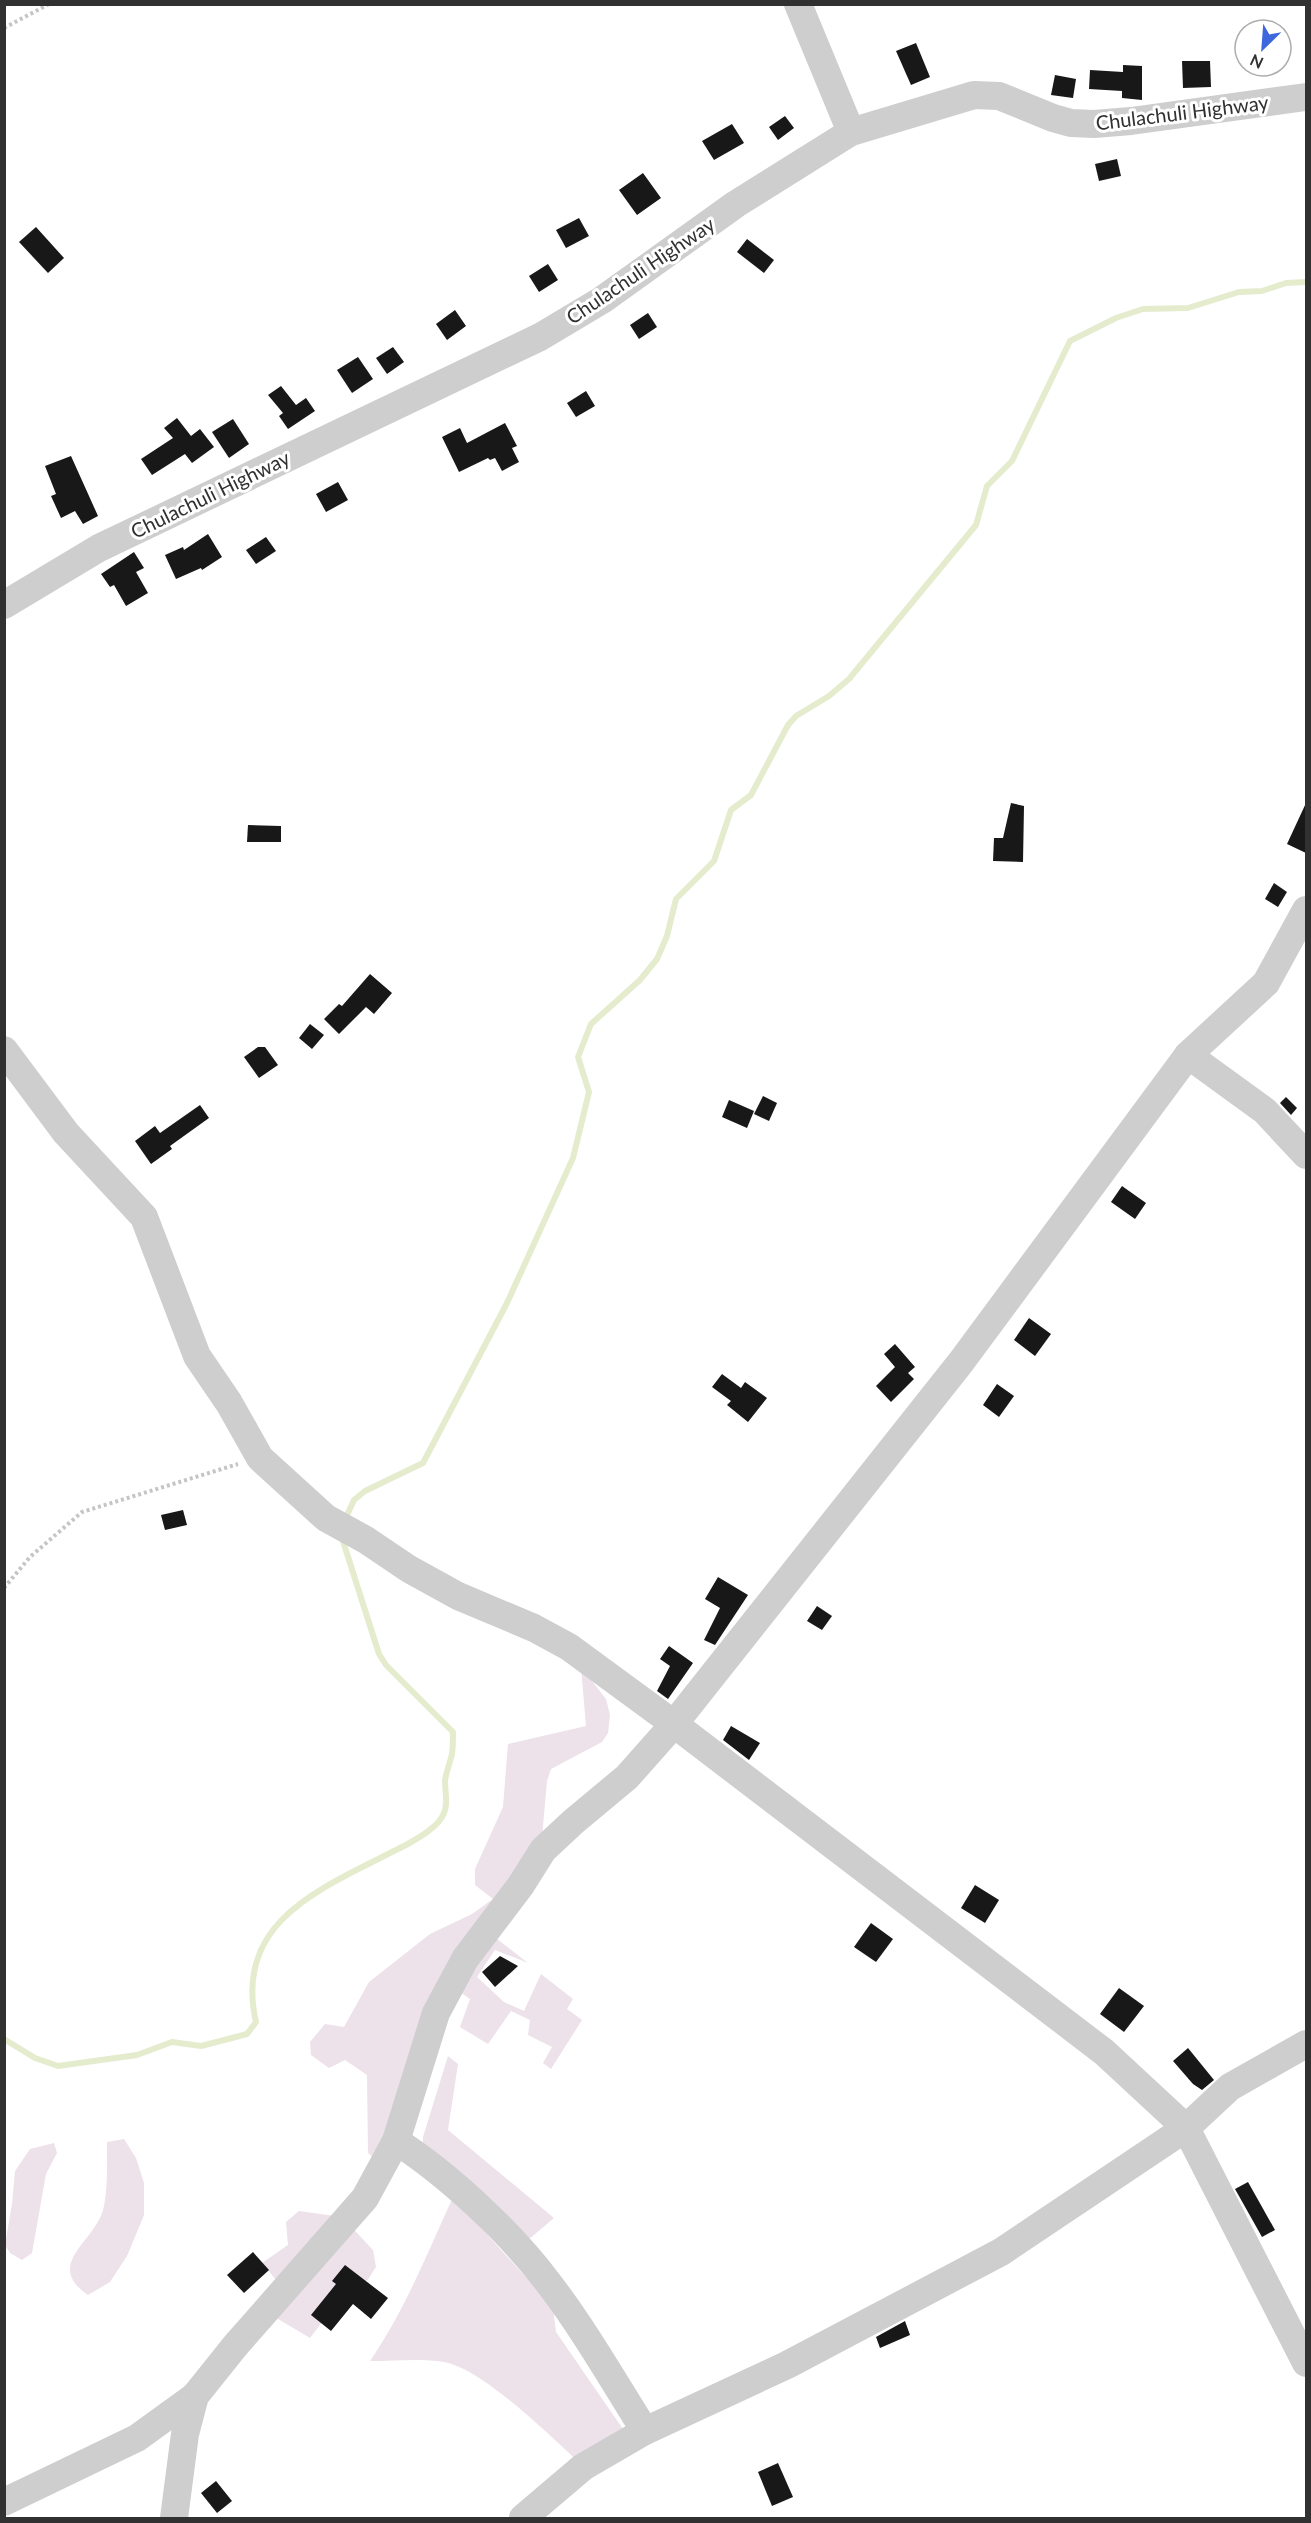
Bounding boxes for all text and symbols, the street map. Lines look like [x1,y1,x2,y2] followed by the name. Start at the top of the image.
[1233,18,1293,78] north arrow
[1247,51,1266,73] text: N
[1094,89,1270,135] street label: Chulachuli Highway
[561,211,719,329] street label: Chulachuli Highway
[127,445,294,543] street label: Chulachuli Highway

